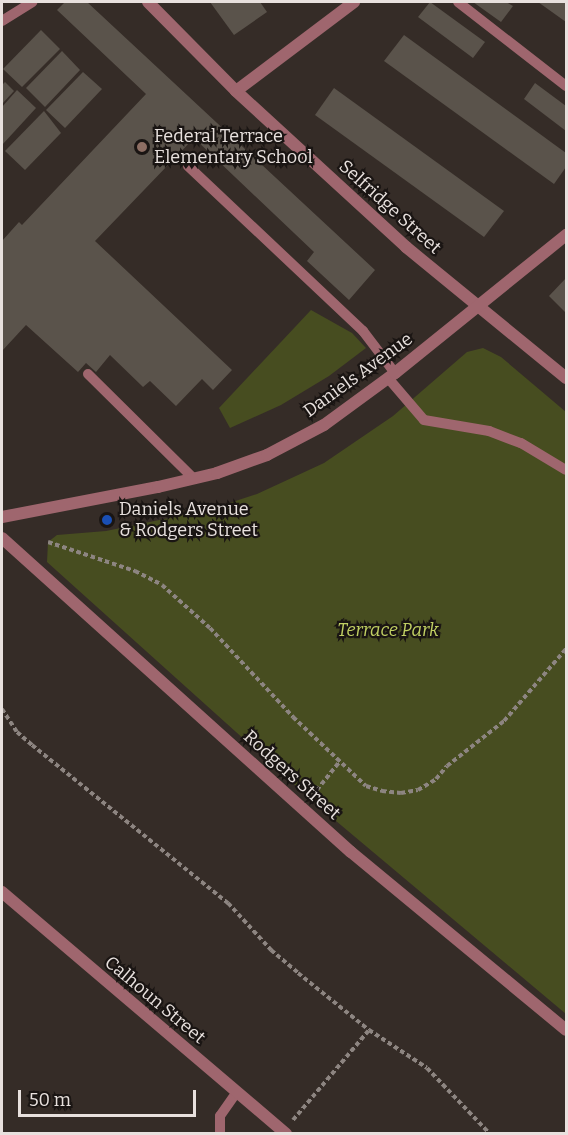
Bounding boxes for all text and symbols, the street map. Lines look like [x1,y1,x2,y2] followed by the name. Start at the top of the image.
[154,126,313,168] place label: Federal Terrace Elementary School
[135,140,149,154] marker: Federal Terrace Elementary School
[334,156,446,258] street label: Selfridge Street
[299,328,417,422] street label: Daniels Avenue
[119,499,258,542] place label: Daniels Avenue & Rodgers Street
[100,513,114,527] marker: Daniels Avenue & Rodgers Street
[337,619,439,641] park label: Terrace Park
[239,726,345,824] street label: Rodgers Street
[100,952,210,1048] street label: Calhoun Street
[21,1078,200,1116] scale bar
[29,1089,71,1111] text: 50 m

